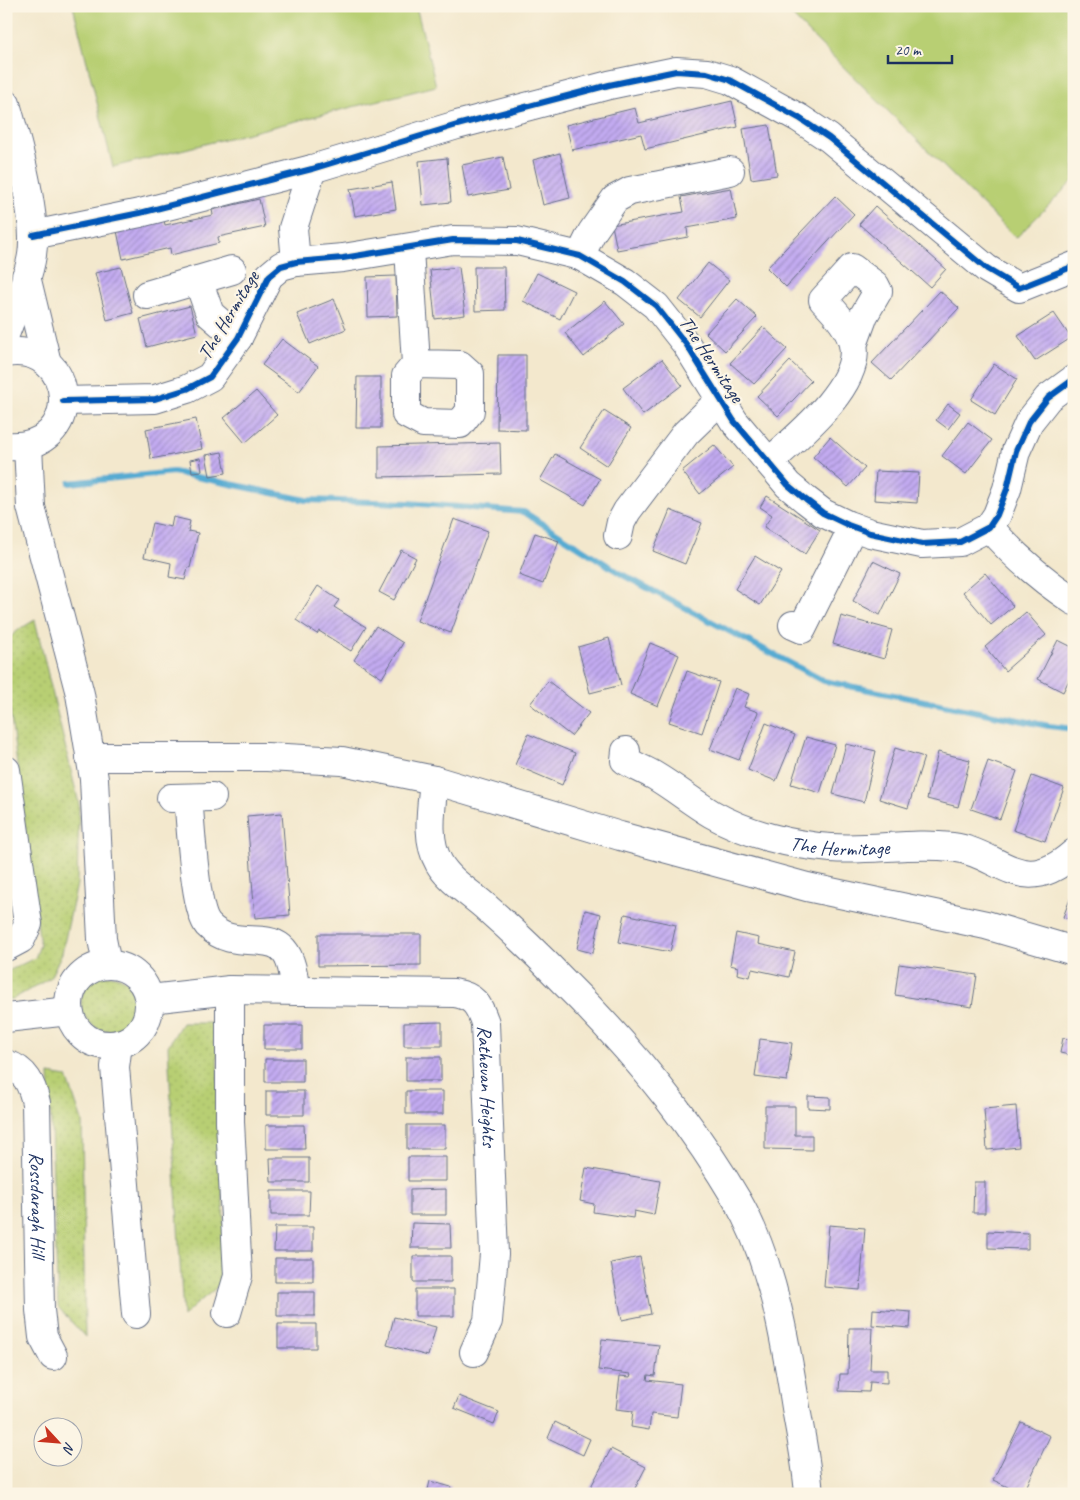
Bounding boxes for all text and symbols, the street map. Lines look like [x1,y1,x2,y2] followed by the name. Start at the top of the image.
[888,32,951,64] scale bar
[895,41,922,60] text: 20 m
[192,265,265,364] street label: The Hermitage
[674,311,750,409] street label: The Hermitage
[788,831,892,862] street label: The Hermitage
[472,1025,502,1149] street label: Rathevan Heights
[24,1152,51,1262] street label: Rossdaragh Hill
[32,1418,82,1468] north arrow
[59,1440,79,1457] text: N

